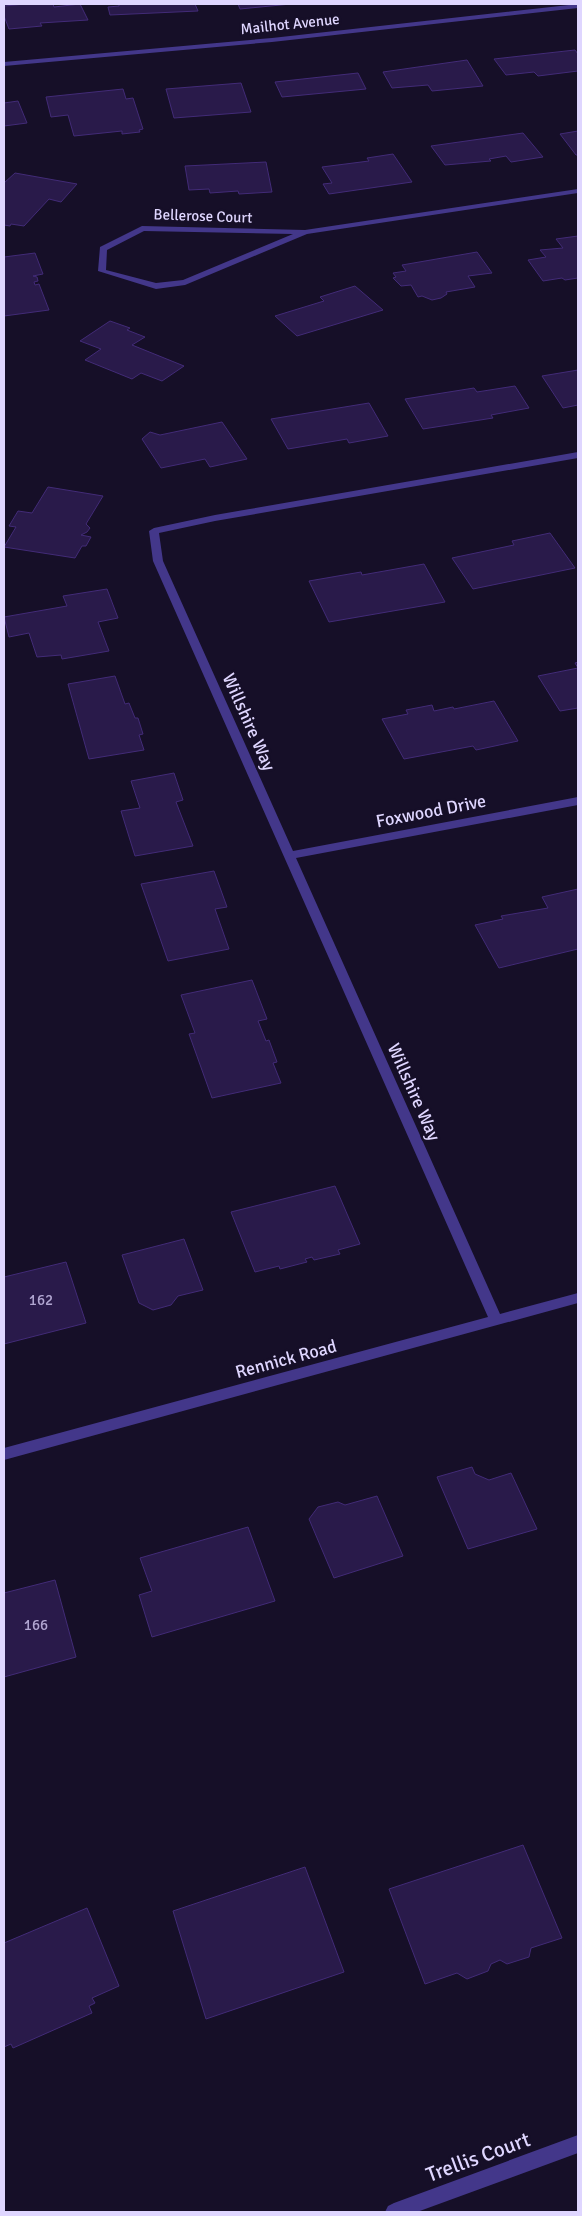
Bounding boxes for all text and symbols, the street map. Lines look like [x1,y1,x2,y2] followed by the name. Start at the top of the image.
[240,10,340,38] street label: Mailhot Avenue
[153,205,253,227] street label: Bellerose Court
[218,670,280,775] street label: Willshire Way
[374,790,488,832] street label: Foxwood Drive
[383,1040,445,1145] street label: Willshire Way
[29,1291,53,1309] house number: 162
[233,1335,339,1383] street label: Rennick Road
[24,1616,48,1634] house number: 166
[422,2126,534,2188] street label: Trellis Court

